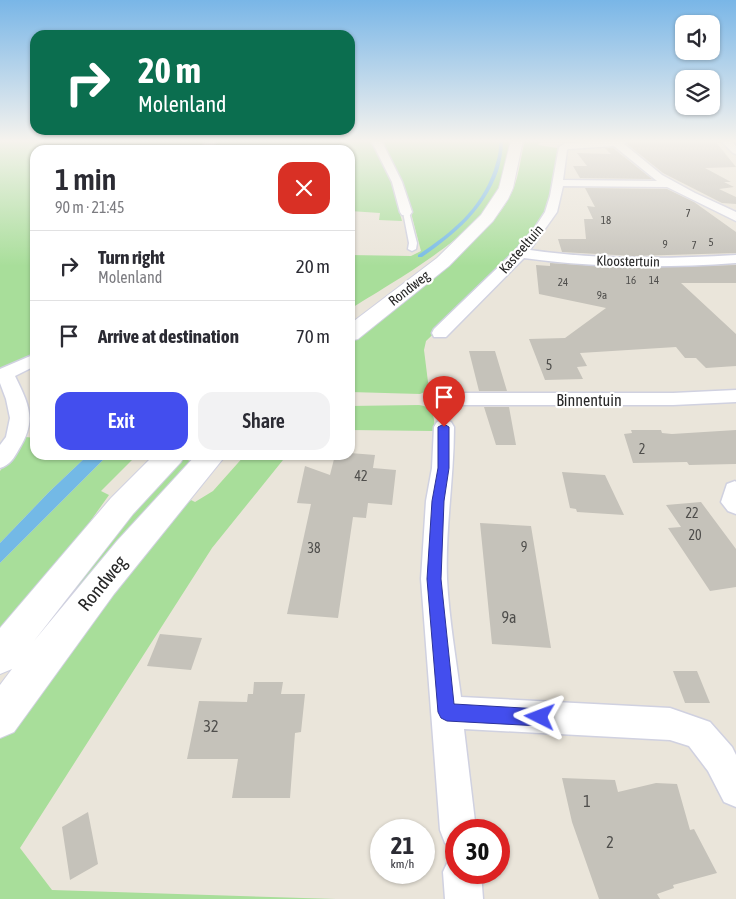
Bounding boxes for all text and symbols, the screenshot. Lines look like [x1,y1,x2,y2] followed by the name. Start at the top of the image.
[675,15,720,115] map controls
[675,15,720,60] button: sound
[55,50,120,115] icon: right
[138,50,201,90] text: 20 m
[675,70,720,115] button: layers
[138,91,227,117] text: Molenland
[55,162,116,196] text: 1 min
[278,162,330,214] button: close
[55,198,125,216] text: 90 m · 21:45
[685,207,691,219] house number: 7
[601,214,611,226] house number: 18
[496,221,546,277] street label: Kasteeltuin
[708,236,714,248] house number: 5
[662,238,668,250] house number: 9
[691,239,697,251] house number: 7
[98,246,165,268] text: Turn right
[55,252,83,280] icon: right
[596,252,660,270] street label: Kloostertuin
[296,255,330,277] text: 20 m
[385,267,433,309] street label: Rondweg
[98,268,162,286] text: Molenland
[626,274,636,286] house number: 16
[649,274,659,286] house number: 14
[558,276,568,288] house number: 24
[597,289,607,301] house number: 9a
[55,322,83,350] icon: arrive
[98,325,239,347] text: Arrive at destination
[296,325,330,347] text: 70 m
[546,357,552,373] house number: 5
[423,376,465,427] pin
[430,383,458,411] icon: arrive
[556,391,622,409] street label: Binnentuin
[55,392,188,450] button: Exit
[198,392,330,450] button: Share
[639,441,645,457] house number: 2
[354,468,368,484] house number: 42
[685,505,699,521] house number: 22
[688,527,702,543] house number: 20
[521,539,527,555] house number: 9
[307,540,321,556] house number: 38
[73,550,131,615] street label: Rondweg
[502,608,516,626] house number: 9a
[513,690,565,742] position arrow
[203,717,219,735] house number: 32
[583,792,591,810] house number: 1
[445,819,510,884] speed limit sign: 30
[391,831,414,859] text: 21
[606,833,614,851] house number: 2
[391,857,414,871] text: km/h

